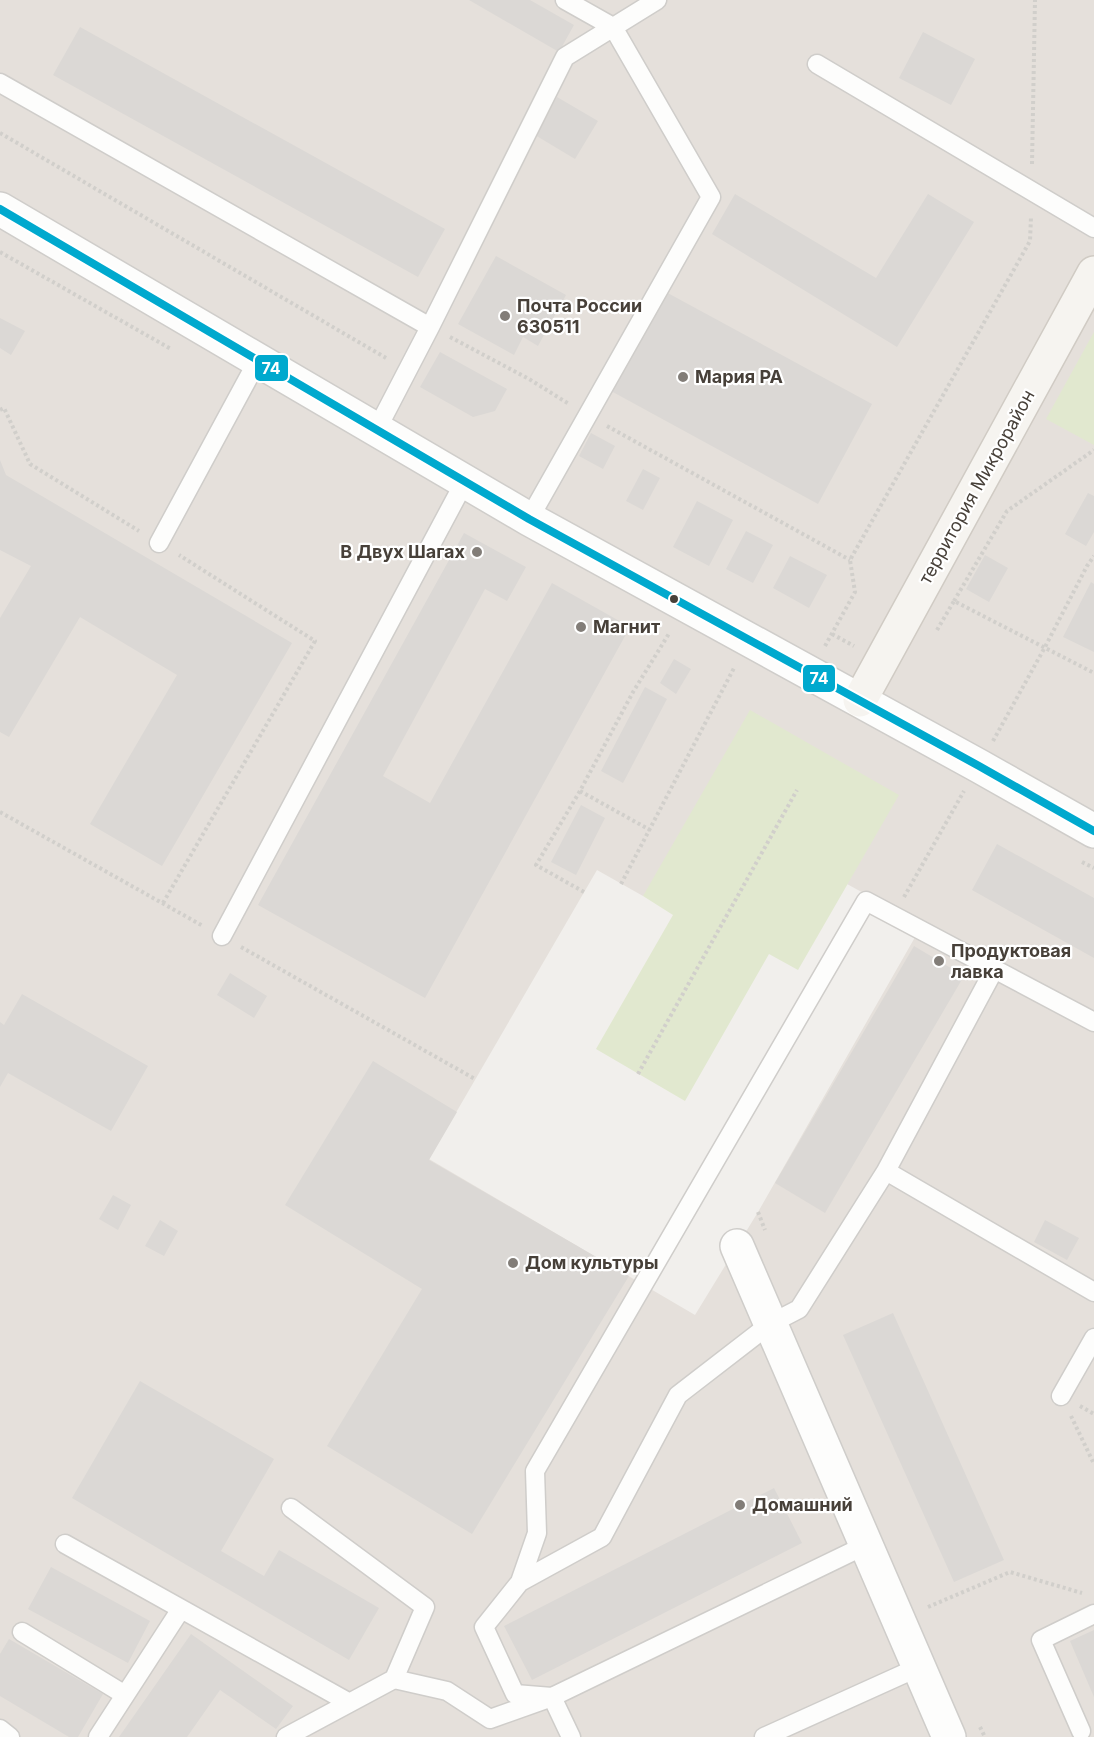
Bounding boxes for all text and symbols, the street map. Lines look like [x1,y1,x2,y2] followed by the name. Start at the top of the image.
[517,295,642,337] place label: Почта России 630511
[498,309,512,323] marker: Почта России 630511
[254,354,289,382] line badge: 74
[261,358,281,378] text: 74
[695,366,783,387] place label: Мария РА
[676,370,690,384] marker: Мария РА
[914,386,1039,587] street label: территория Микрорайон
[340,541,466,562] place label: В Двух Шагах
[470,545,484,559] marker: В Двух Шагах
[668,593,680,605] unlabelled marker
[593,616,660,637] place label: Магнит
[574,620,588,634] marker: Магнит
[802,664,836,693] line badge: 74
[809,668,829,688] text: 74
[951,940,1071,982] place label: Продуктовая лавка
[932,954,946,968] marker: Продуктовая лавка
[525,1252,658,1273] place label: Дом культуры
[506,1256,520,1270] marker: Дом культуры
[752,1494,853,1515] place label: Домашний
[733,1498,747,1512] marker: Домашний

